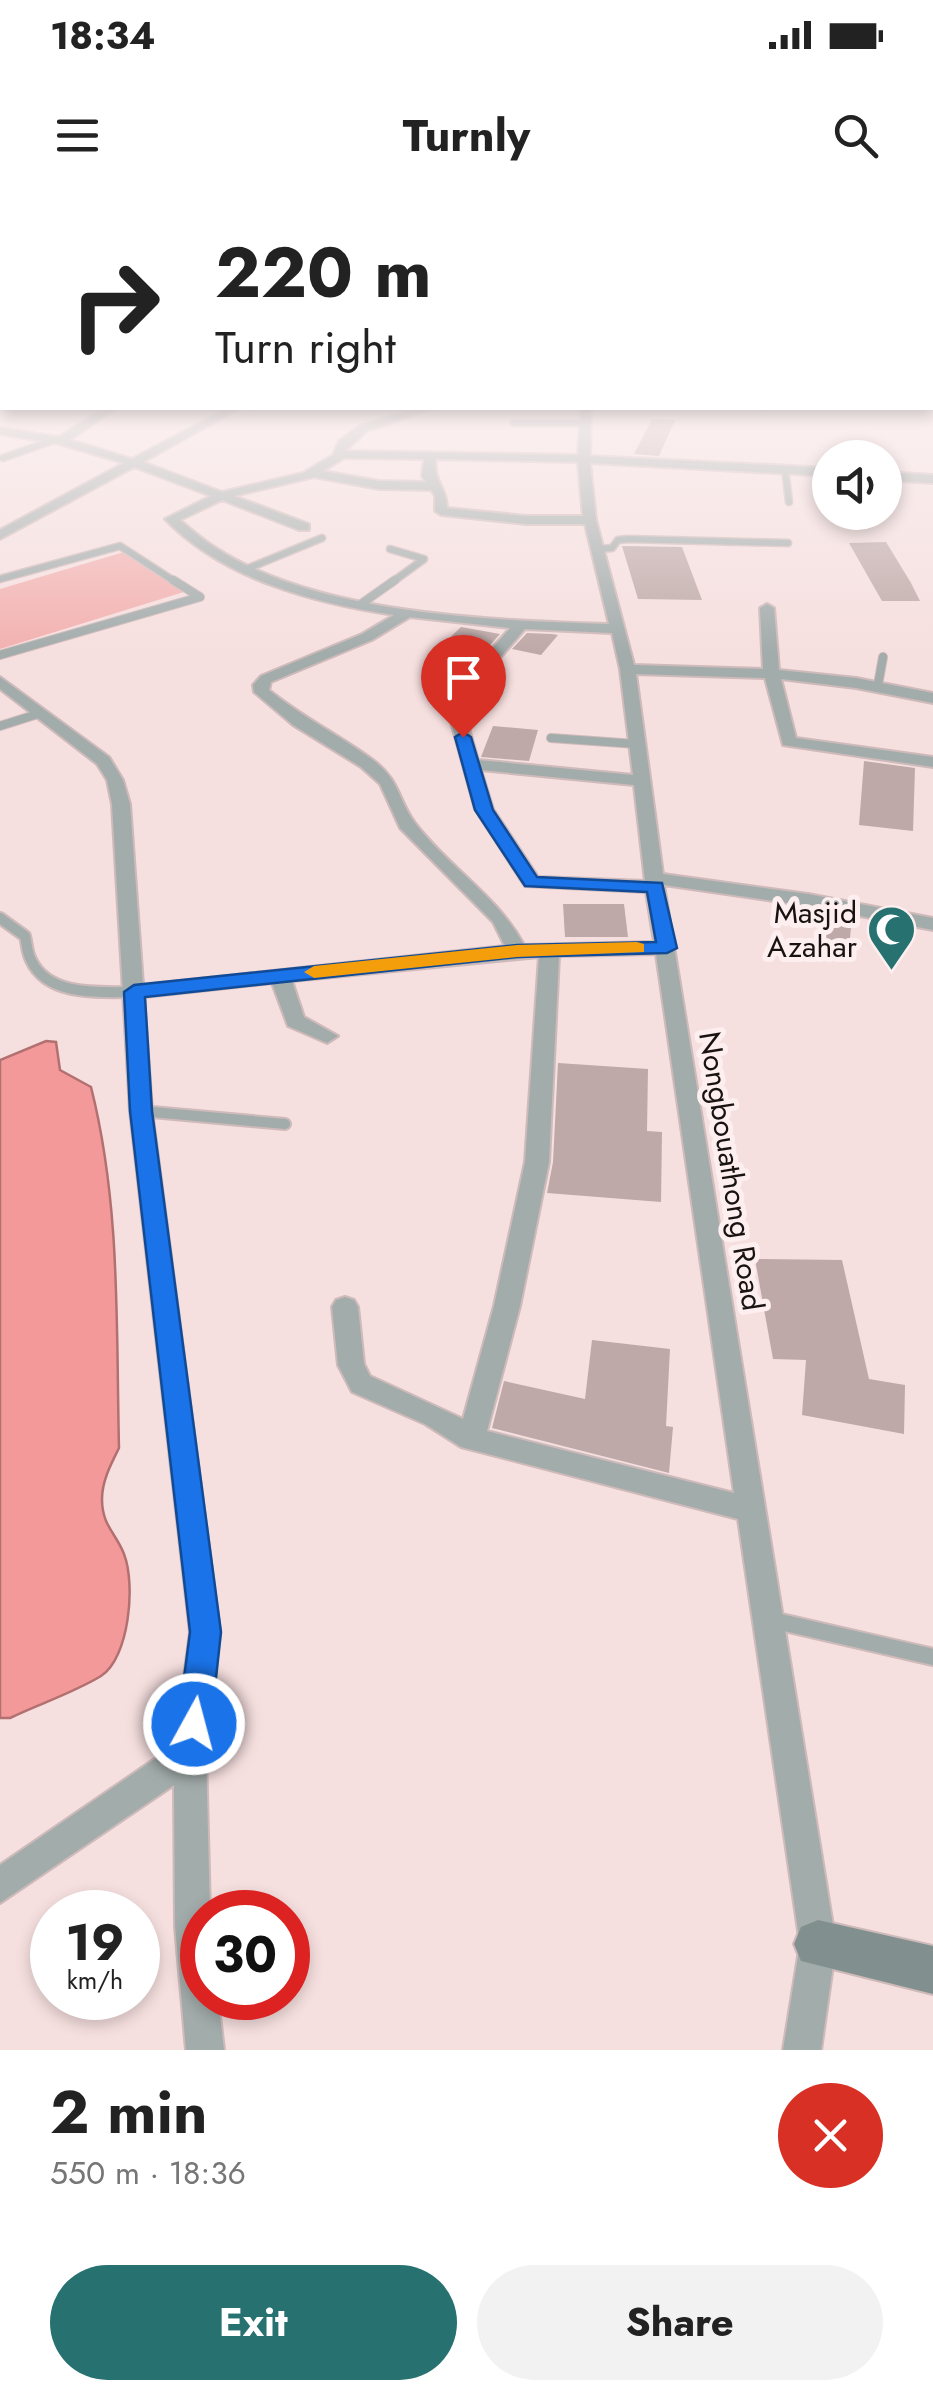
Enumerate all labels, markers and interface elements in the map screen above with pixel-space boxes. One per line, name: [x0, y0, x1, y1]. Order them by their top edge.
text: 18:34: [50, 8, 156, 63]
text: Turnly: [403, 103, 530, 168]
icon: menu: [50, 108, 105, 163]
icon: search: [828, 108, 883, 163]
text: 220 m: [215, 222, 432, 323]
icon: right: [50, 240, 180, 370]
text: Turn right: [215, 315, 396, 380]
map controls: [812, 440, 902, 530]
button: sound: [812, 440, 902, 530]
pin: [421, 635, 506, 738]
icon: arrive: [436, 650, 491, 705]
place label: Masjid Azahar: [767, 891, 858, 968]
mosque icon: Masjid Azahar: [866, 904, 918, 972]
street label: Nongbouathong Road: [688, 1028, 775, 1314]
position arrow: [142, 1672, 246, 1776]
speed limit sign: 30: [180, 1890, 310, 2020]
text: 19: [66, 1906, 124, 1979]
text: km/h: [67, 1962, 123, 1998]
text: 2 min: [50, 2069, 208, 2156]
button: close: [778, 2083, 883, 2188]
text: 550 m · 18:36: [50, 2150, 246, 2196]
button: Exit: [50, 2265, 457, 2380]
button: Share: [477, 2265, 883, 2380]

